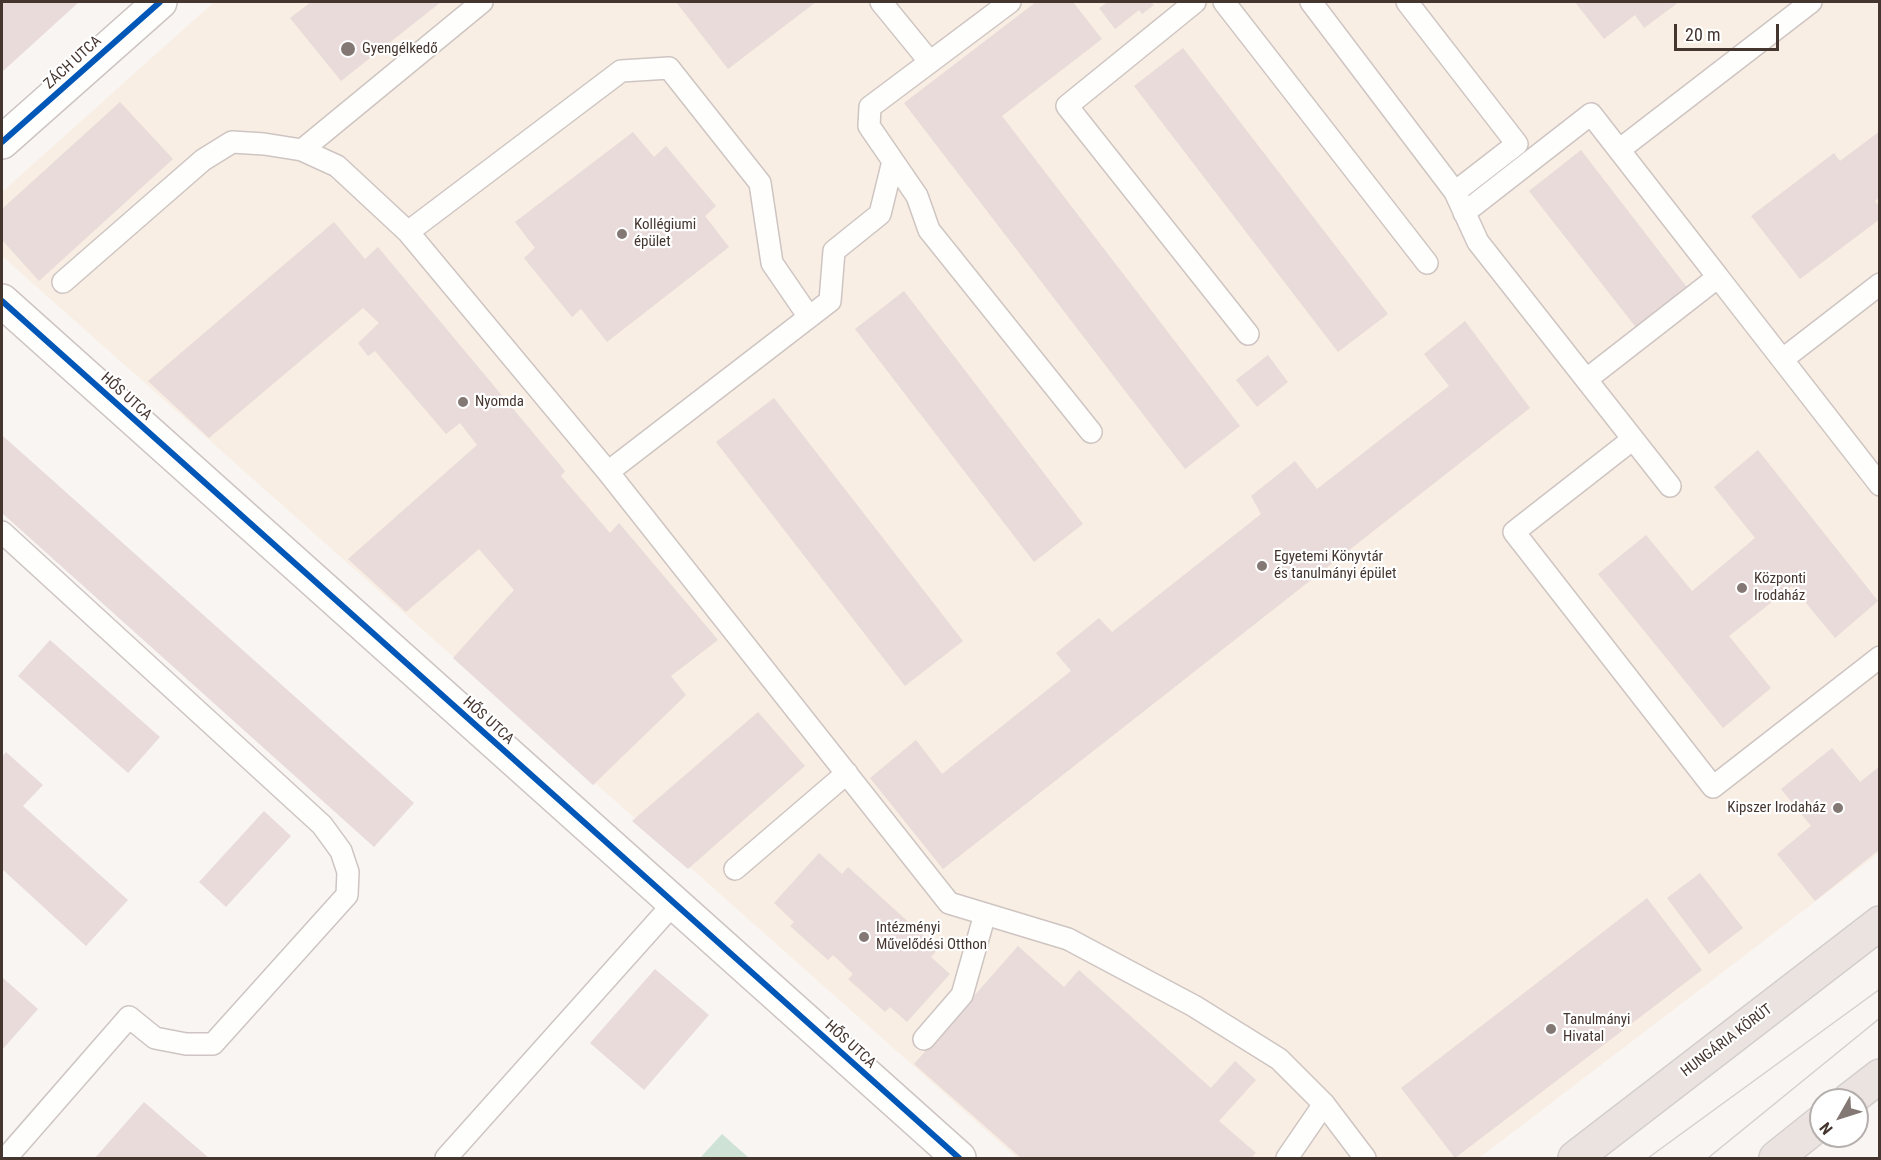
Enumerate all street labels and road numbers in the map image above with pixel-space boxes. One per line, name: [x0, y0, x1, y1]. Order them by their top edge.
street label: ZÁCH UTCA: [41, 33, 105, 93]
street label: HŐS UTCA: [97, 369, 155, 425]
street label: HŐS UTCA: [459, 693, 517, 749]
street label: HUNGÁRIA KÖRÚT: [1678, 1001, 1776, 1081]
street label: HŐS UTCA: [821, 1017, 879, 1073]

